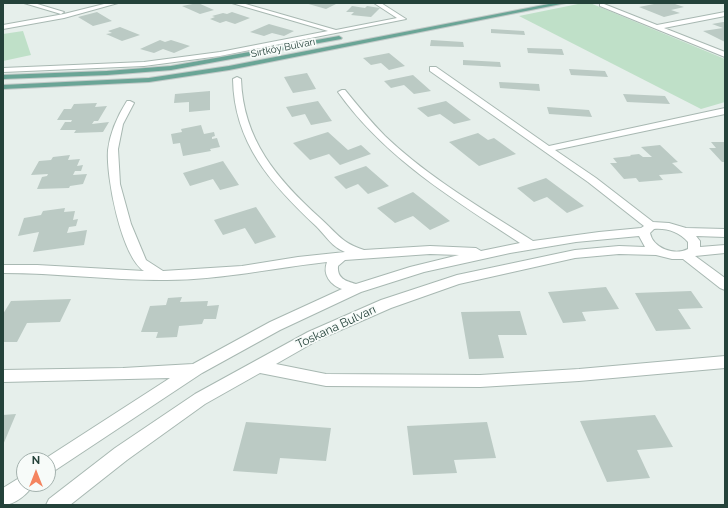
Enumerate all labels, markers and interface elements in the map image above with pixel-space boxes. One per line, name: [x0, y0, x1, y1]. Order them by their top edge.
street label: Sırtköy Bulvarı: [250, 36, 316, 60]
street label: Toskana Bulvarı: [294, 302, 378, 352]
north arrow: [16, 452, 56, 492]
text: N: [32, 454, 40, 467]

